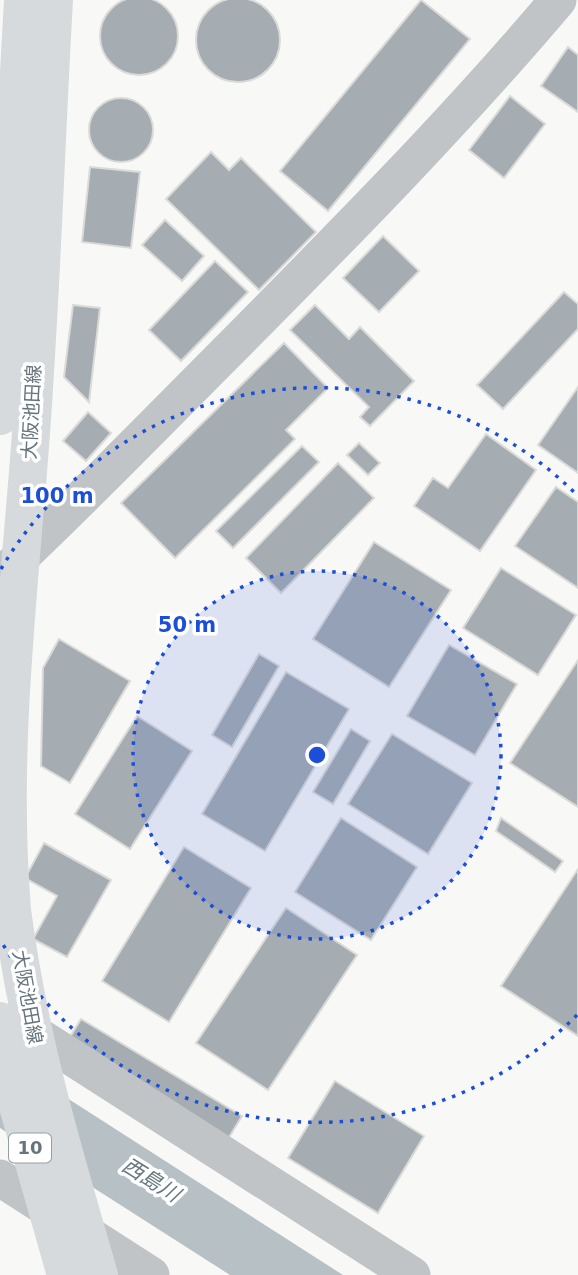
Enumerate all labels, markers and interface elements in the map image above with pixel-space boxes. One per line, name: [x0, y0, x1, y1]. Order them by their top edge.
street label: 大阪池田線: [18, 364, 44, 460]
text: 100 m: [20, 484, 94, 508]
text: 50 m: [158, 613, 216, 637]
centre of rings: [305, 743, 329, 767]
street label: 大阪池田線: [9, 948, 47, 1046]
road number: 10: [9, 1134, 51, 1162]
water label: 西島川: [118, 1153, 186, 1208]

